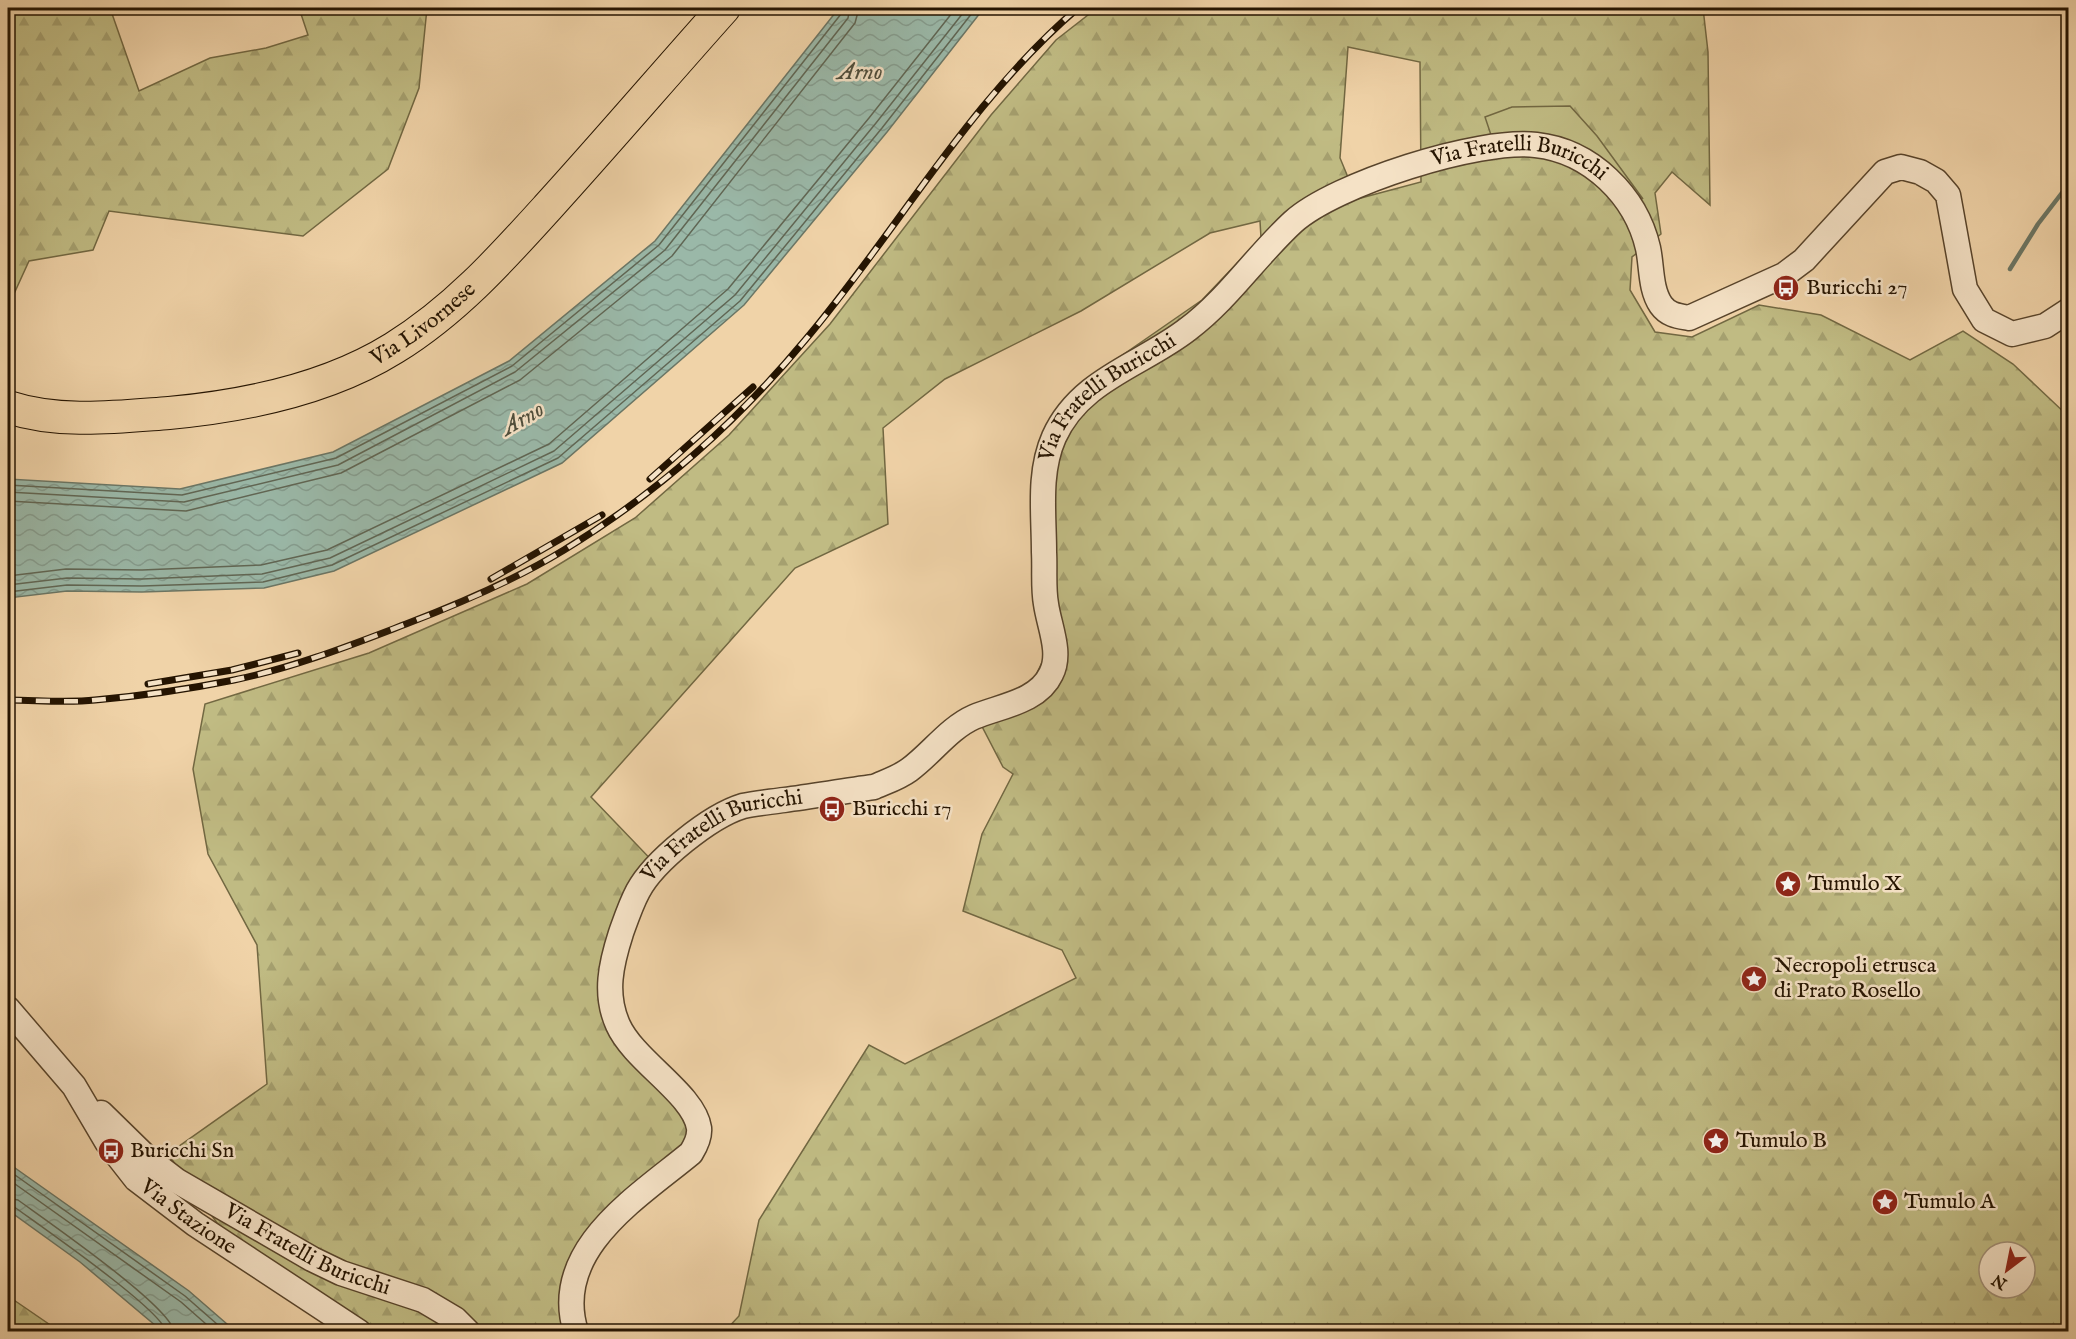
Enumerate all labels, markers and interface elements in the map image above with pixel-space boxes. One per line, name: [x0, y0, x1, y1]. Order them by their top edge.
water label: Arno: [835, 57, 882, 88]
street label: Via Fratelli Buricchi: [1427, 130, 1614, 187]
bus stop icon: Buricchi 27: [1771, 273, 1801, 303]
place label: Buricchi 27: [1806, 274, 1908, 302]
street label: Via Livornese: [365, 276, 482, 373]
street label: Via Fratelli Buricchi: [1032, 327, 1182, 465]
water label: Arno: [493, 394, 550, 445]
street label: Via Fratelli Buricchi: [634, 784, 804, 889]
bus stop icon: Buricchi 17: [817, 794, 847, 824]
place label: Buricchi 17: [852, 795, 952, 823]
place icon: Tumulo X: [1773, 869, 1803, 899]
place label: Tumulo X: [1808, 870, 1902, 898]
place label: Necropoli etrusca di Prato Rosello: [1774, 952, 1937, 1005]
place icon: Necropoli etrusca di Prato Rosello: [1739, 964, 1769, 994]
place icon: Tumulo B: [1701, 1126, 1731, 1156]
place label: Tumulo B: [1736, 1127, 1827, 1155]
bus stop icon: Buricchi Sn: [96, 1136, 126, 1166]
place label: Buricchi Sn: [130, 1137, 234, 1165]
street label: Via Stazione: [133, 1172, 242, 1261]
place icon: Tumulo A: [1870, 1187, 1900, 1217]
place label: Tumulo A: [1904, 1188, 1996, 1216]
street label: Via Fratelli Buricchi: [218, 1197, 394, 1302]
north arrow: [1977, 1240, 2037, 1300]
text: N: [1989, 1269, 2012, 1294]

